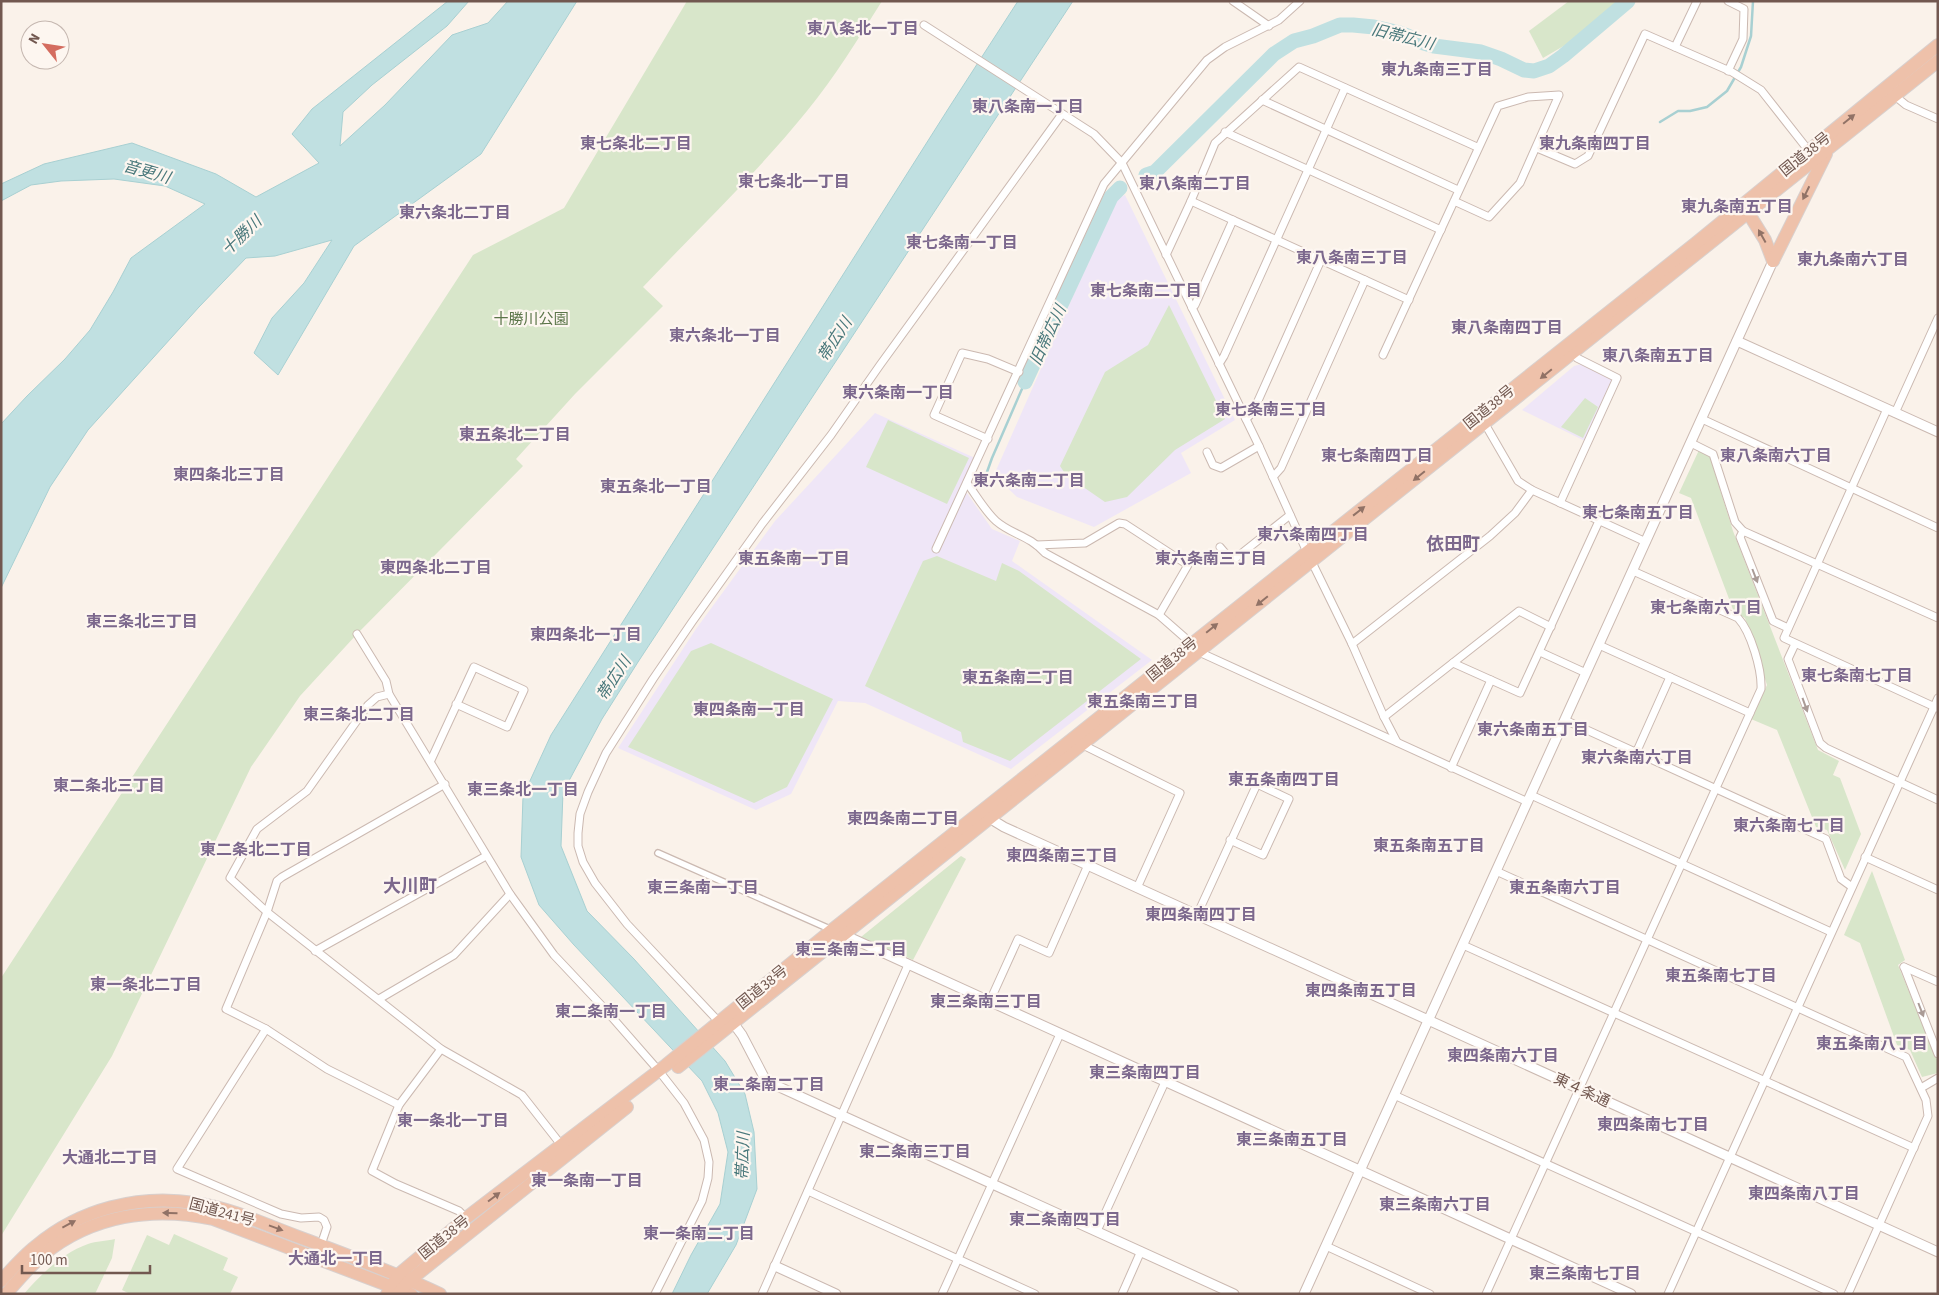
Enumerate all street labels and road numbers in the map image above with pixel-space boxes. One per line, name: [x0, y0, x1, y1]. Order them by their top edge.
street label: 国道38号: [1775, 127, 1835, 181]
street label: 国道38号: [1459, 380, 1519, 434]
street label: 国道38号: [1142, 632, 1202, 686]
street label: 国道38号: [732, 960, 792, 1014]
street label: 東４条通: [1550, 1068, 1613, 1113]
street label: 国道241号: [187, 1194, 257, 1231]
street label: 国道38号: [414, 1210, 474, 1264]

